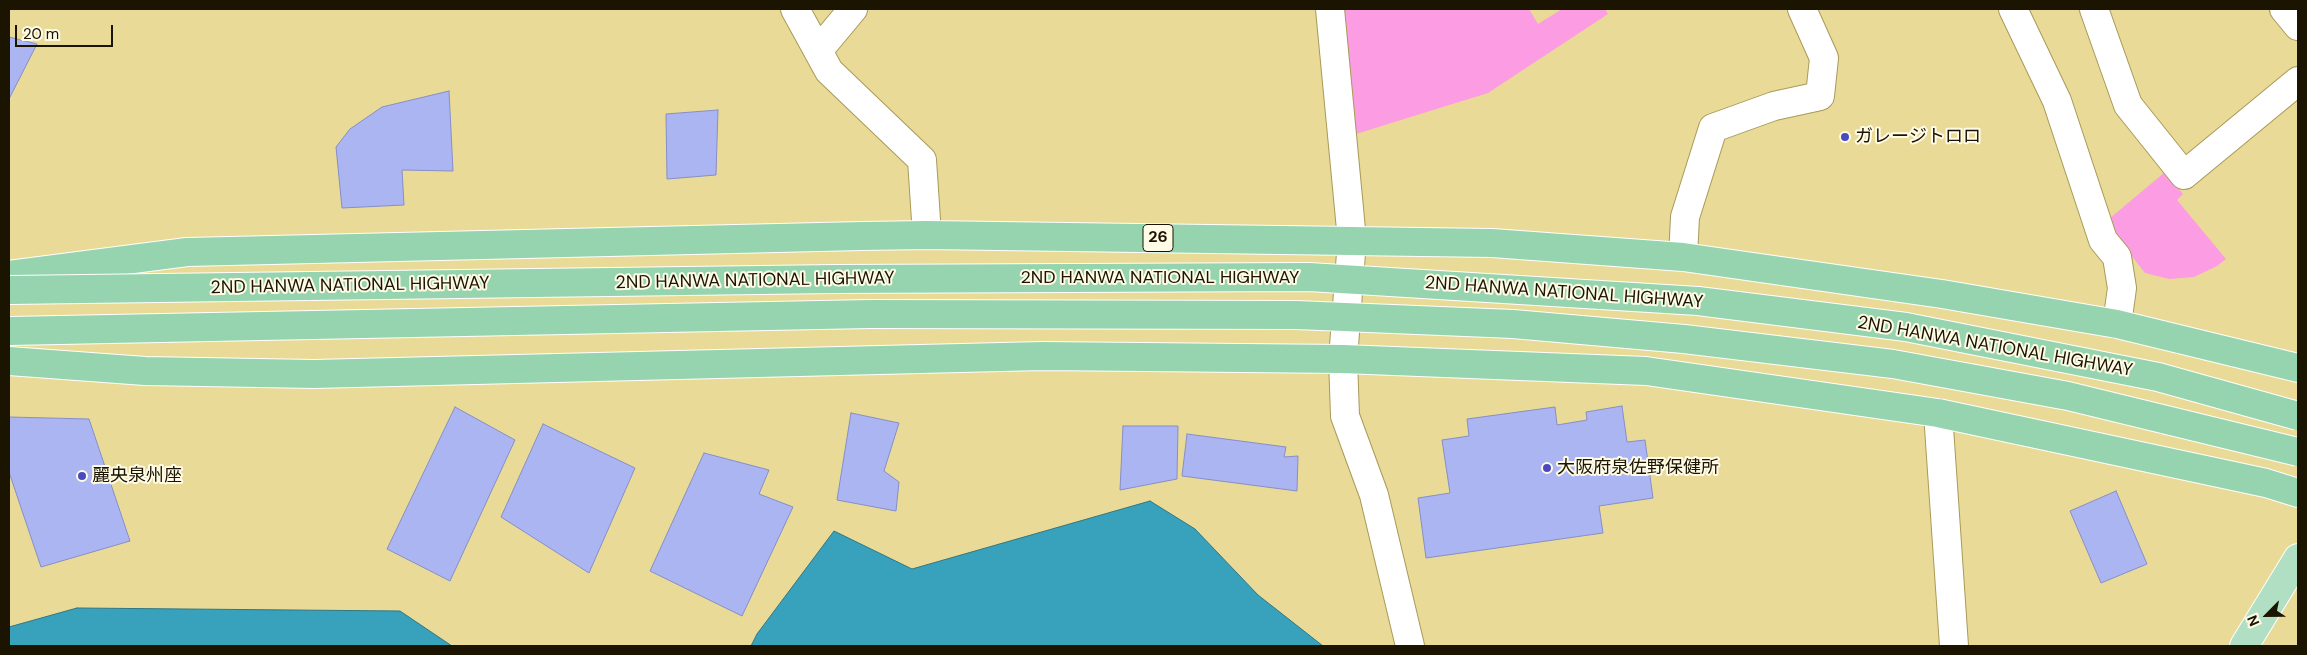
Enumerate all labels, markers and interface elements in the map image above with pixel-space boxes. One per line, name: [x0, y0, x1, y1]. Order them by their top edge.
scale bar: [18, 15, 115, 47]
text: 20 m: [23, 24, 59, 44]
place label: ガレージトロロ: [1855, 126, 1981, 148]
marker: ガレージトロロ: [1839, 131, 1851, 143]
road number: 26: [1143, 224, 1173, 252]
street label: 2ND HANWA NATIONAL HIGHWAY: [1020, 267, 1300, 289]
street label: 2ND HANWA NATIONAL HIGHWAY: [615, 268, 895, 294]
street label: 2ND HANWA NATIONAL HIGHWAY: [1424, 272, 1704, 314]
street label: 2ND HANWA NATIONAL HIGHWAY: [210, 273, 490, 299]
street label: 2ND HANWA NATIONAL HIGHWAY: [1856, 312, 2134, 382]
place label: 大阪府泉佐野保健所: [1557, 457, 1719, 479]
marker: 大阪府泉佐野保健所: [1541, 462, 1553, 474]
place label: 麗央泉州座: [92, 465, 182, 487]
marker: 麗央泉州座: [76, 470, 88, 482]
north arrow: [2242, 590, 2292, 640]
text: N: [2243, 613, 2263, 629]

